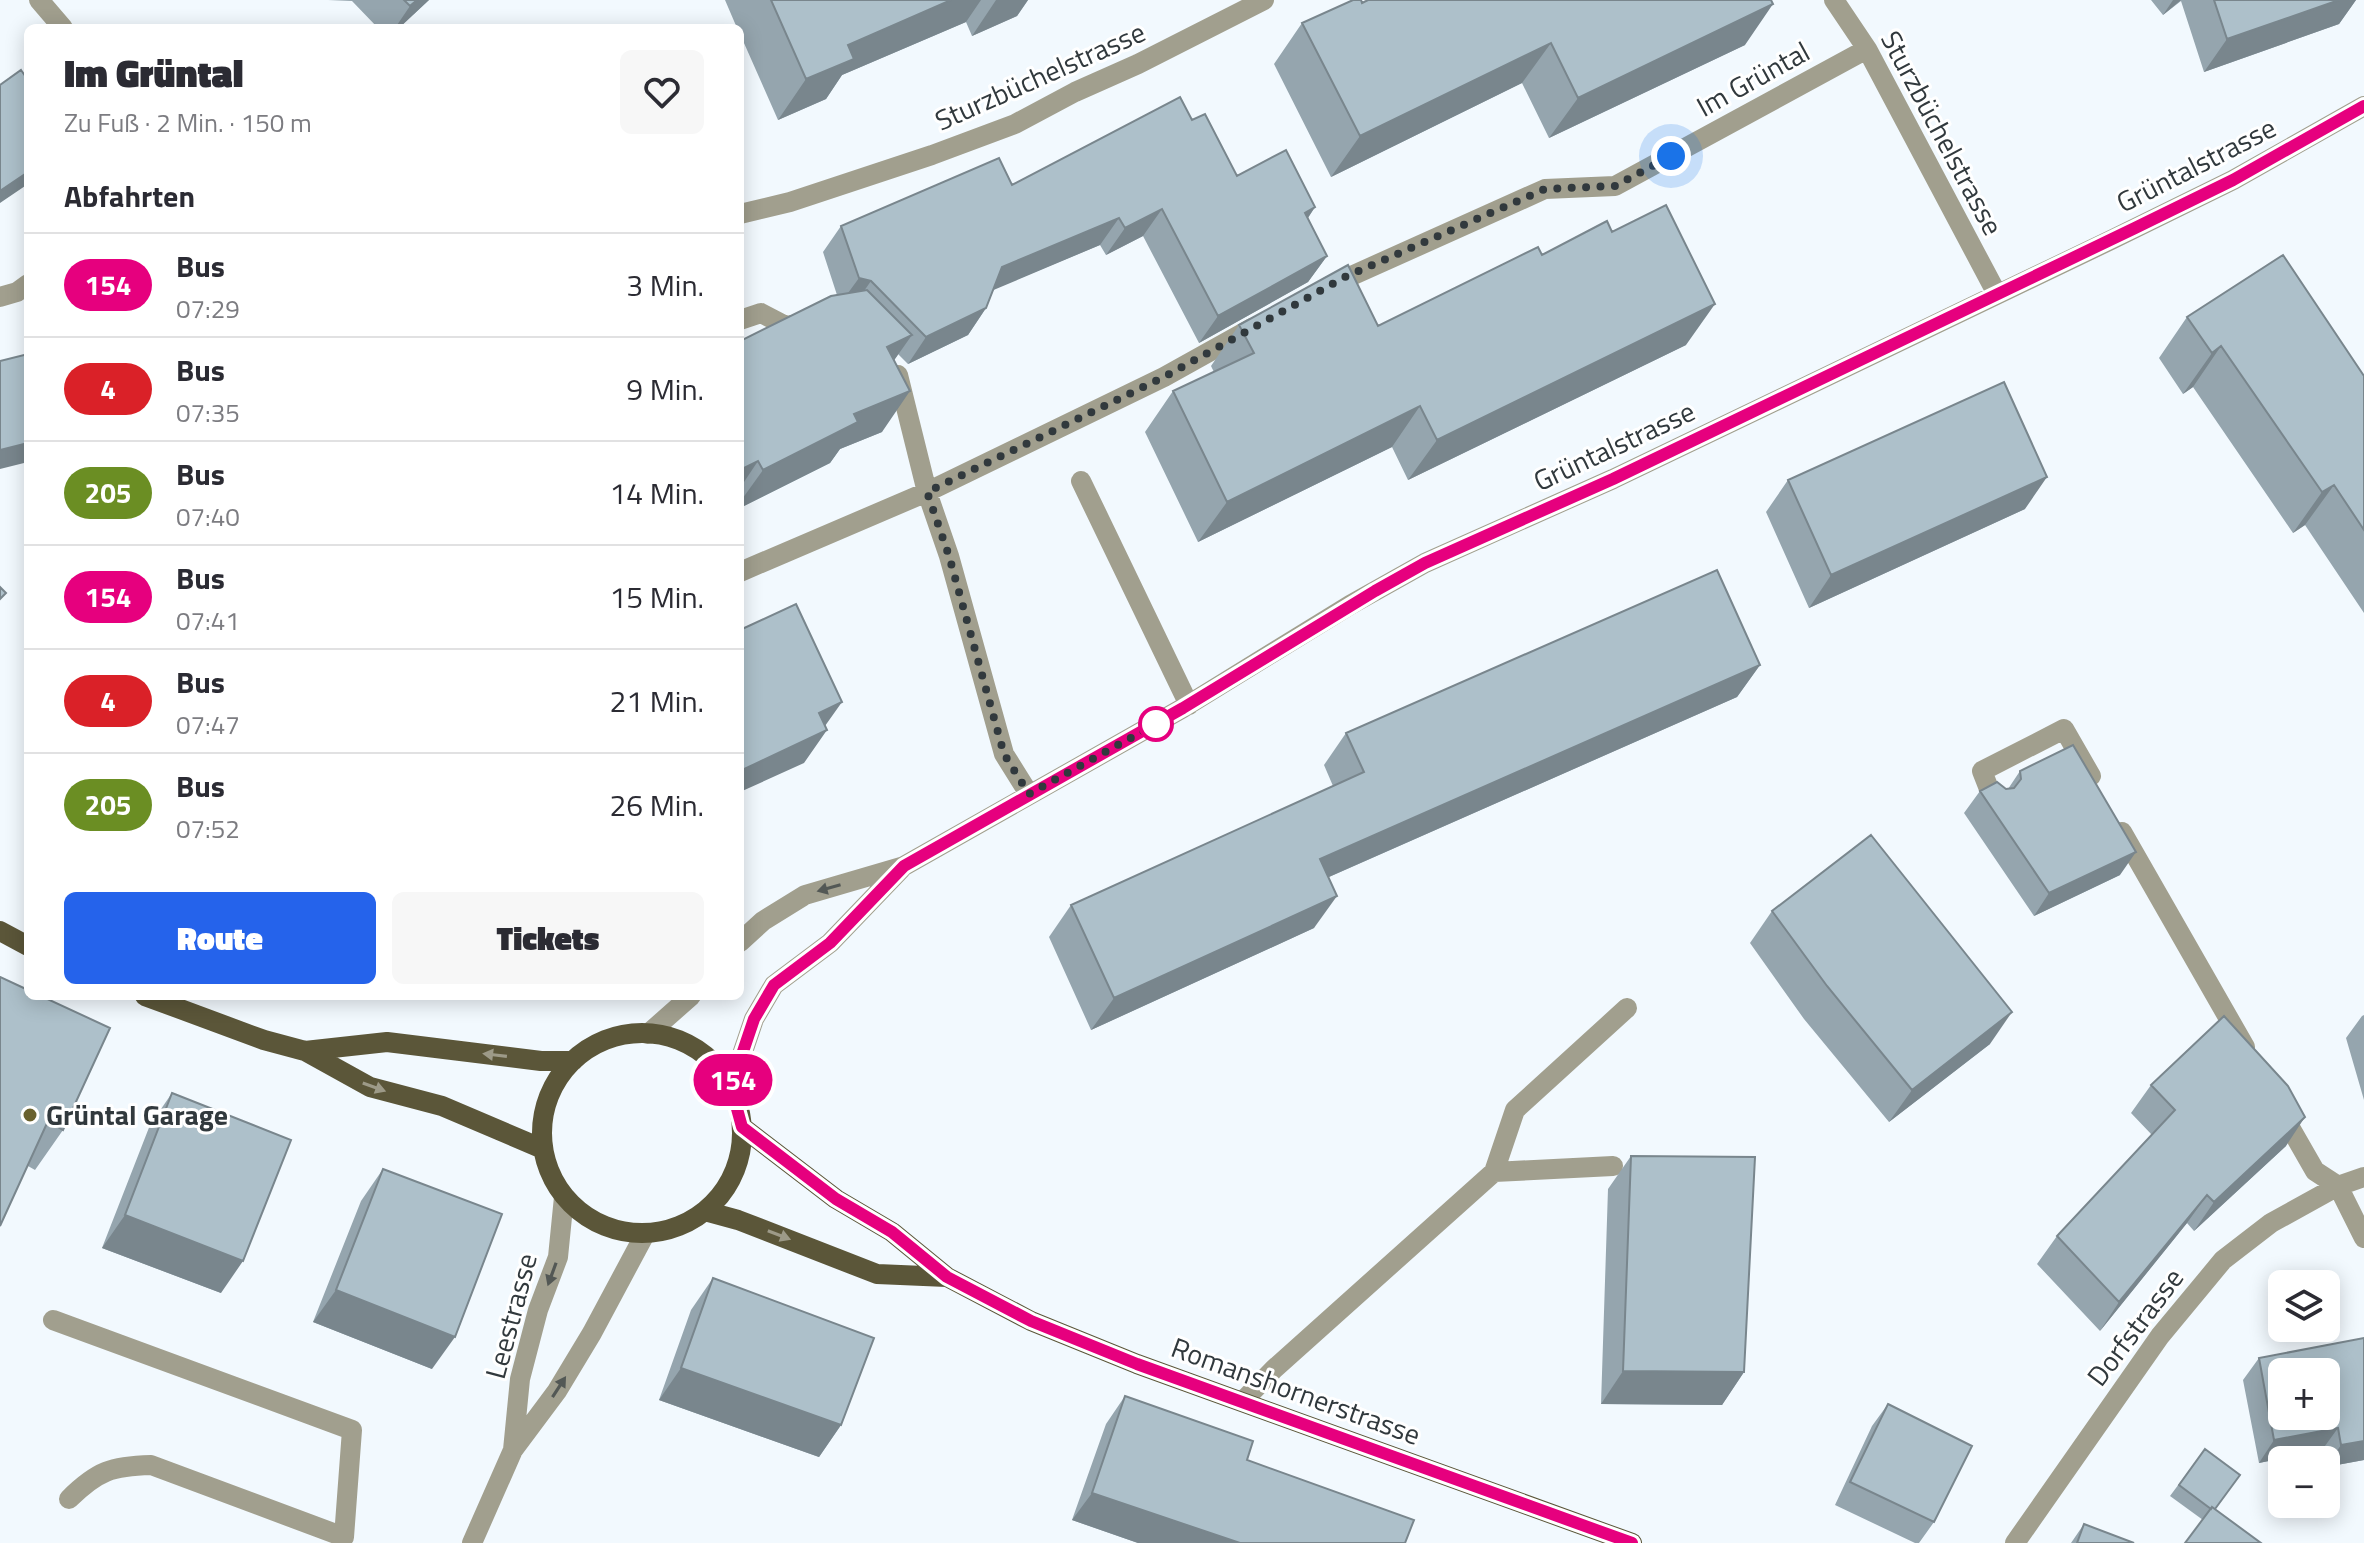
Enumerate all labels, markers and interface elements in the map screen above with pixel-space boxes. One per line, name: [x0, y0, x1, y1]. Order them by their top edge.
street label: Sturzbüchelstrasse: [928, 10, 1152, 141]
street label: Sturzbüchelstrasse: [1870, 23, 2015, 243]
street label: Im Grüntal: [1688, 30, 1817, 127]
text: Im Grüntal: [64, 44, 243, 102]
button: heart: [620, 50, 704, 134]
text: Zu Fuß · 2 Min. · 150 m: [64, 103, 312, 142]
street label: Grüntalstrasse: [2109, 106, 2283, 223]
your location: [1651, 136, 1691, 176]
text: Abfahrten: [64, 173, 195, 219]
text: Bus: [176, 243, 225, 289]
text: 3 Min.: [626, 262, 704, 308]
text: 154: [84, 263, 132, 306]
text: 07:29: [176, 289, 240, 328]
text: Bus: [176, 347, 225, 393]
text: 9 Min.: [626, 366, 704, 412]
text: 4: [100, 367, 116, 410]
street label: Grüntalstrasse: [1526, 389, 1702, 502]
text: 07:35: [176, 393, 240, 432]
text: Bus: [176, 451, 225, 497]
text: 14 Min.: [609, 470, 704, 516]
text: 205: [84, 471, 132, 514]
text: 07:40: [176, 497, 240, 536]
text: Bus: [176, 555, 225, 601]
text: 15 Min.: [609, 574, 704, 620]
text: 154: [84, 575, 132, 618]
text: 07:41: [176, 601, 240, 640]
text: Bus: [176, 659, 225, 705]
text: 21 Min.: [609, 678, 704, 724]
text: 4: [100, 679, 116, 722]
text: 07:47: [176, 705, 240, 744]
unlabelled marker: [1139, 707, 1173, 741]
text: Bus: [176, 763, 225, 809]
text: 26 Min.: [609, 782, 704, 828]
text: 205: [84, 783, 132, 826]
text: 07:52: [176, 809, 240, 848]
one-way arrow: [816, 882, 840, 895]
button: Route: [64, 892, 376, 984]
button: Tickets: [392, 892, 704, 984]
one-way arrow: [482, 1049, 507, 1062]
line badge: 154: [687, 1054, 779, 1106]
text: 154: [709, 1058, 757, 1101]
one-way arrow: [362, 1081, 386, 1094]
place label: Grüntal Garage: [46, 1093, 228, 1136]
marker: Grüntal Garage: [21, 1106, 39, 1124]
one-way arrow: [768, 1229, 792, 1242]
street label: Leestrasse: [473, 1248, 548, 1383]
street label: Dorfstrasse: [2076, 1258, 2193, 1395]
one-way arrow: [545, 1262, 557, 1286]
map controls: [2268, 1270, 2340, 1518]
button: layers: [2268, 1270, 2340, 1342]
street label: Romanshornerstrasse: [1166, 1325, 1427, 1456]
button: +: [2268, 1358, 2340, 1430]
one-way arrow: [551, 1376, 565, 1398]
button: −: [2268, 1446, 2340, 1518]

